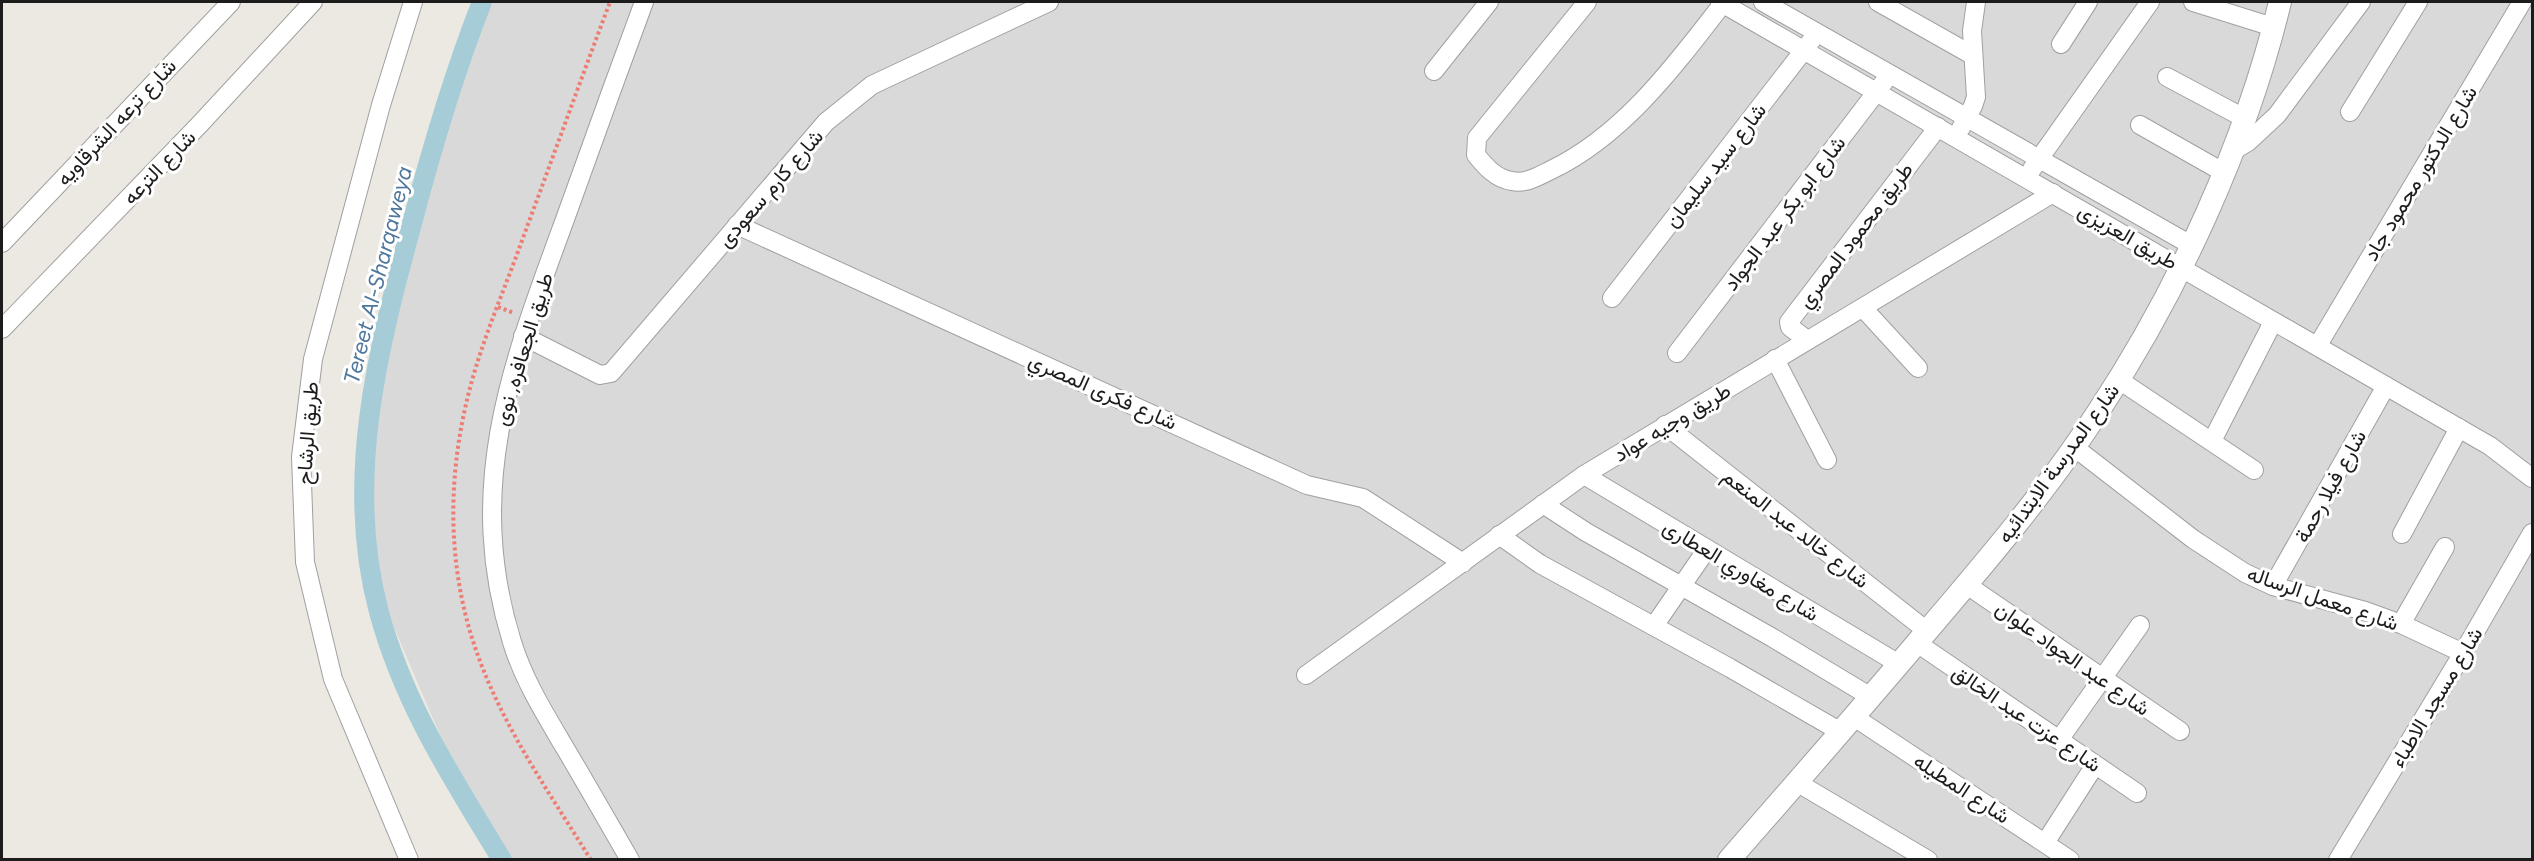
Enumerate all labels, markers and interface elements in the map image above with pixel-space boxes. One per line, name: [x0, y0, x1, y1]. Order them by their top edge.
street label: شارع ترعه الشرقاويه: [51, 53, 183, 192]
street label: شارع الدكتور محمود جاد: [2358, 81, 2484, 266]
street label: شارع سيد سليمان: [1659, 98, 1773, 233]
street label: شارع الترعه: [117, 124, 202, 211]
street label: شارع كارم سعودى: [712, 124, 830, 253]
street label: شارع ابو بكر عبد الجواد: [1718, 131, 1852, 297]
street label: طريق محمود المصري: [1792, 157, 1922, 316]
water label: Tereet Al-Sharqaweya: [338, 164, 418, 386]
street label: طريق العزيزى: [2073, 197, 2182, 275]
street label: طريق الجعافره, نوى: [488, 270, 559, 429]
street label: شارع فكرى المصري: [1023, 347, 1181, 439]
street label: طريق وجيه عواد: [1609, 377, 1736, 468]
street label: شارع المدرسة الابتدائيه: [1992, 378, 2126, 549]
street label: طريق الرشاح: [291, 381, 325, 485]
street label: شارع فيلا رحمة: [2289, 425, 2373, 548]
street label: شارع خالد عبد المنعم: [1716, 463, 1874, 595]
street label: شارع مغاوري العطارى: [1656, 514, 1823, 631]
street label: شارع معمل الرساله: [2243, 560, 2402, 637]
street label: شارع عبد الجواد علوان: [1990, 595, 2155, 722]
street label: شارع مسجد الاطباء: [2384, 623, 2489, 773]
street label: شارع عزت عبد الخالق: [1947, 659, 2106, 779]
street label: شارع المطيله: [1908, 748, 2015, 830]

